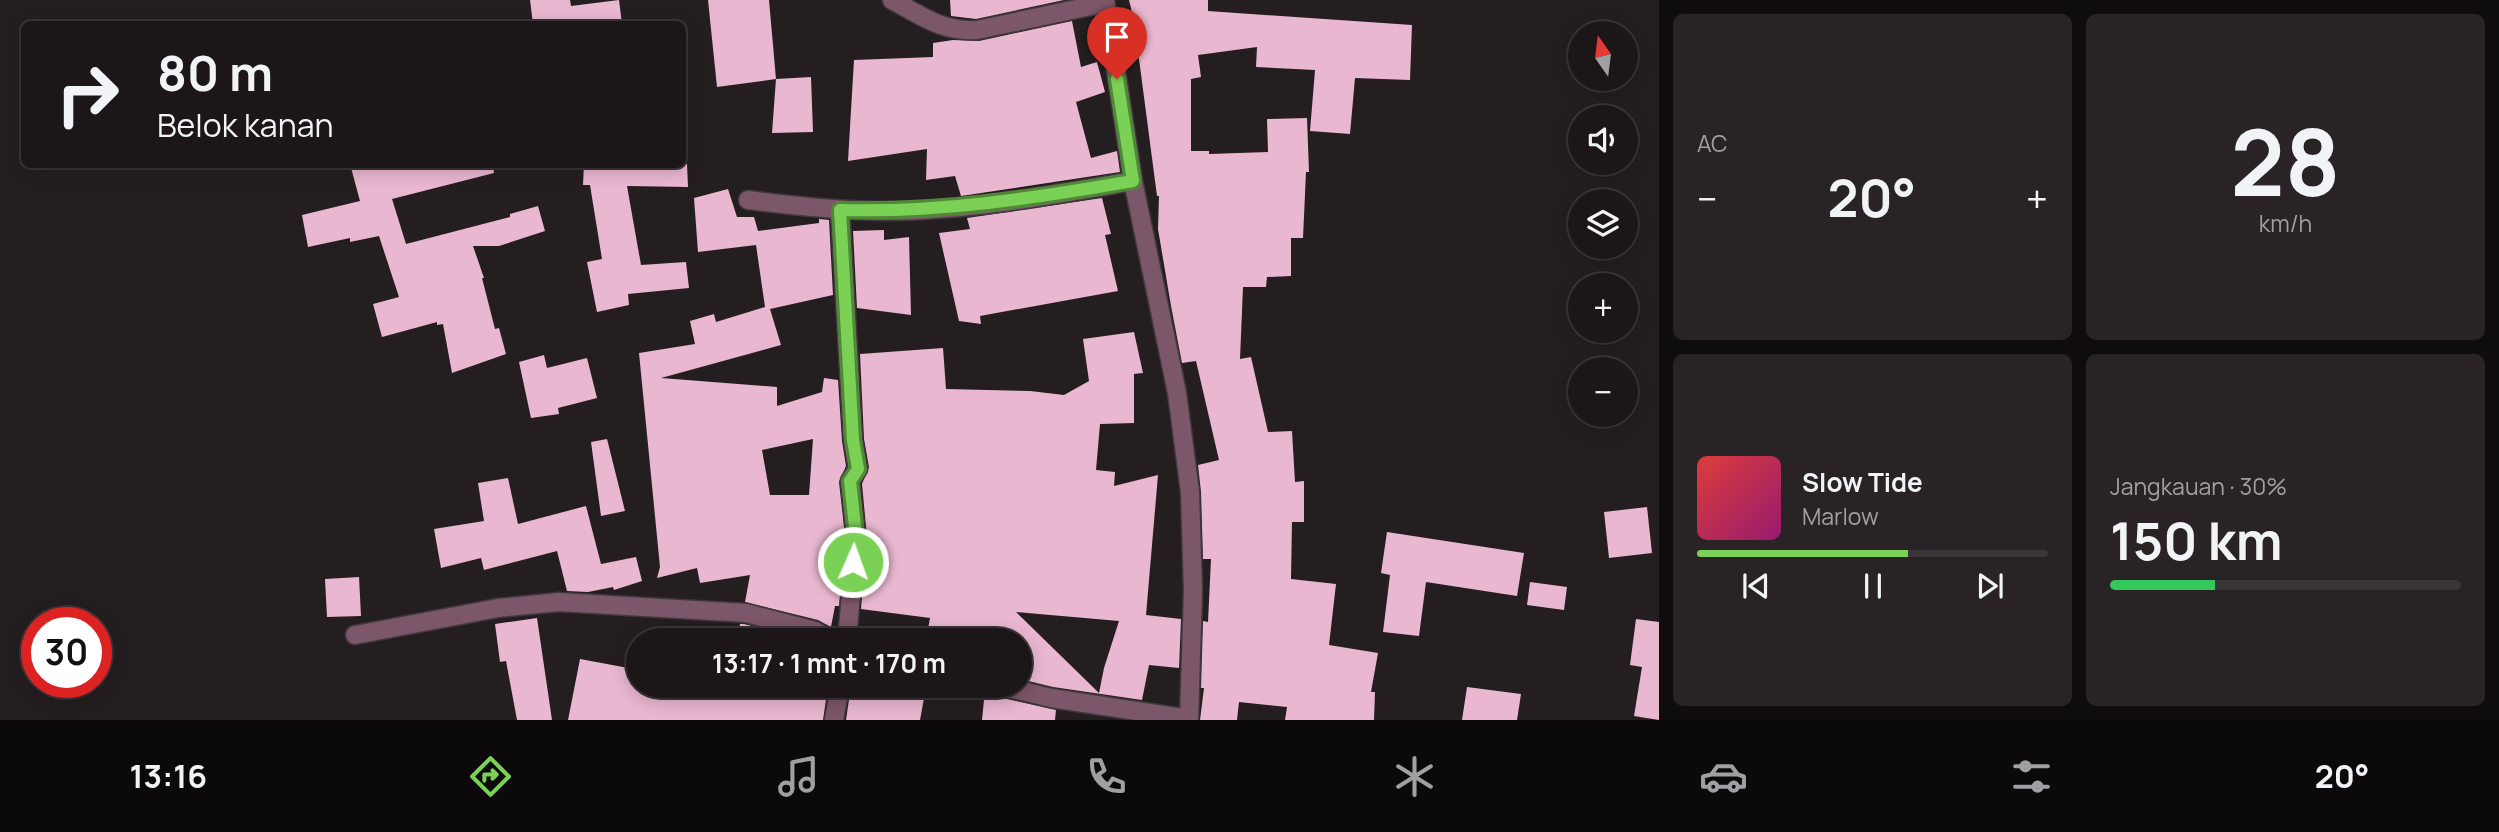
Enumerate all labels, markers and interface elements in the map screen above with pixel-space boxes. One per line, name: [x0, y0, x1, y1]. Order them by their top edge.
pin: [1087, 7, 1147, 79]
icon: arrive: [1098, 18, 1136, 56]
north arrow: [1568, 21, 1638, 91]
map controls: [1568, 21, 1638, 427]
text: 80 m: [157, 39, 273, 106]
icon: right: [42, 49, 133, 140]
text: 28: [2231, 99, 2340, 223]
text: Belok kanan: [157, 103, 333, 147]
button: sound: [1568, 105, 1638, 175]
text: AC: [1697, 127, 1728, 159]
text: 20°: [1828, 162, 1916, 233]
text: −: [1697, 172, 1718, 224]
text: +: [2026, 172, 2048, 224]
button: layers: [1568, 189, 1638, 259]
text: km/h: [2259, 207, 2312, 239]
button: +: [1568, 273, 1638, 343]
button: −: [1568, 357, 1638, 427]
text: Slow Tide: [1802, 464, 1923, 500]
text: Jangkauan · 30%: [2110, 470, 2287, 502]
text: Marlow: [1802, 500, 1879, 532]
text: 150 km: [2110, 505, 2283, 576]
position arrow: [816, 525, 890, 599]
icon: previous: [1737, 567, 1775, 605]
icon: pause: [1854, 567, 1892, 605]
icon: next: [1971, 567, 2009, 605]
speed limit sign: 30: [21, 607, 112, 698]
text: 13:17 · 1 mnt · 170 m: [712, 645, 946, 681]
icon: directions: [466, 752, 515, 801]
icon: music: [774, 752, 823, 801]
icon: phone: [1082, 752, 1131, 801]
icon: climate: [1390, 752, 1439, 801]
icon: car: [1699, 752, 1748, 801]
icon: filters: [2007, 752, 2056, 801]
text: 13:16: [130, 754, 207, 798]
text: 20°: [2315, 754, 2369, 798]

